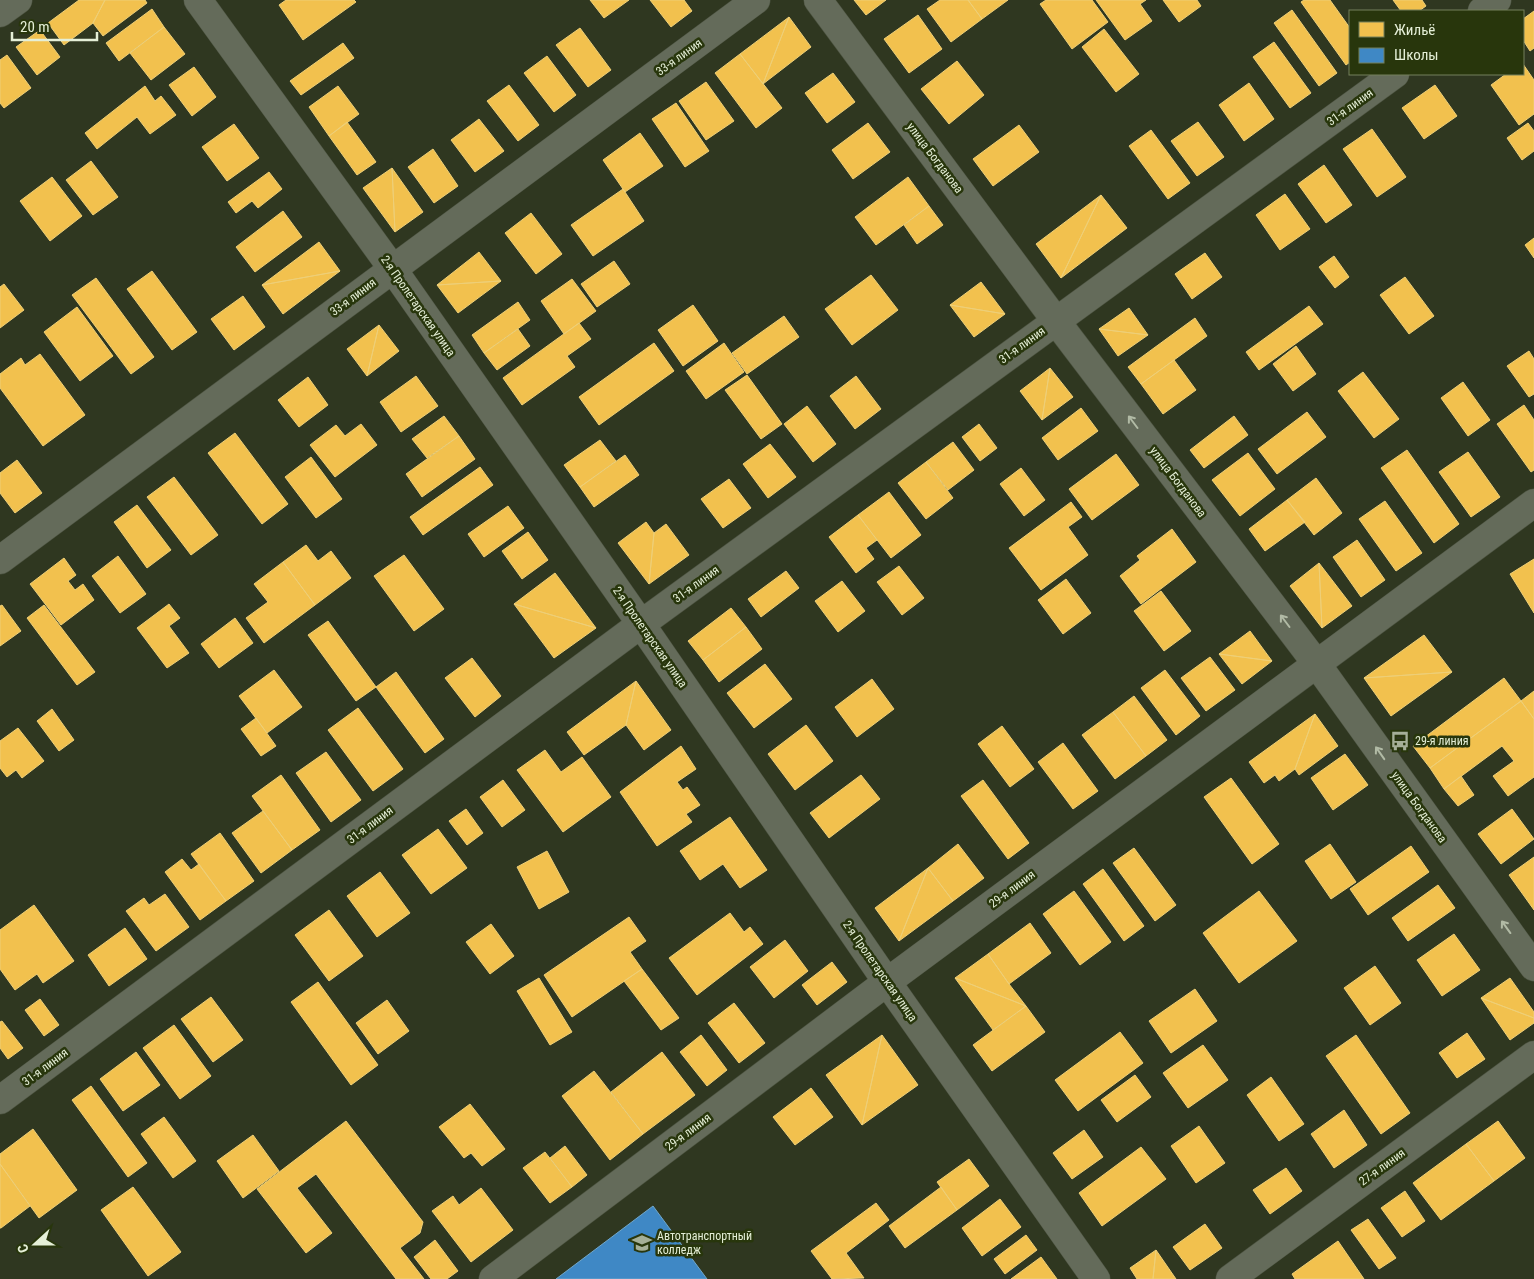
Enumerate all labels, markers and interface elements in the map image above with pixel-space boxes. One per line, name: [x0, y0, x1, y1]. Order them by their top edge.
scale bar: [12, 10, 98, 42]
legend: [1349, 10, 1524, 75]
text: 20 m: [20, 18, 50, 36]
text: Жильё: [1394, 21, 1435, 39]
street label: 33-я линия: [653, 36, 705, 78]
text: Школы: [1394, 46, 1439, 64]
street label: 31-я линия: [1324, 86, 1376, 128]
street label: улица Богданова: [904, 120, 966, 196]
street label: 2-я Пролетарская улица: [378, 253, 458, 359]
street label: 33-я линия: [327, 275, 379, 319]
street label: 31-я линия: [996, 324, 1048, 366]
one-way arrow: [1128, 415, 1138, 429]
street label: улица Богданова: [1147, 444, 1209, 520]
street label: 31-я линия: [670, 563, 722, 605]
street label: 2-я Пролетарская улица: [610, 584, 690, 690]
one-way arrow: [1279, 615, 1290, 628]
bus stop icon: 29-я линия: [1389, 730, 1411, 752]
place label: 29-я линия: [1415, 734, 1469, 748]
one-way arrow: [1375, 746, 1385, 760]
street label: улица Богданова: [1388, 769, 1450, 846]
street label: 31-я линия: [344, 803, 396, 847]
street label: 29-я линия: [986, 867, 1038, 911]
street label: 2-я Пролетарская улица: [840, 918, 920, 1024]
one-way arrow: [1500, 921, 1511, 935]
street label: 31-я линия: [19, 1045, 71, 1089]
street label: 29-я линия: [662, 1110, 714, 1154]
street label: 27-я линия: [1356, 1146, 1408, 1188]
north arrow: [10, 1219, 60, 1269]
place label: Автотранспортный колледж: [657, 1229, 752, 1257]
school or university icon: Автотранспортный колледж: [631, 1232, 653, 1254]
text: С: [14, 1242, 32, 1255]

